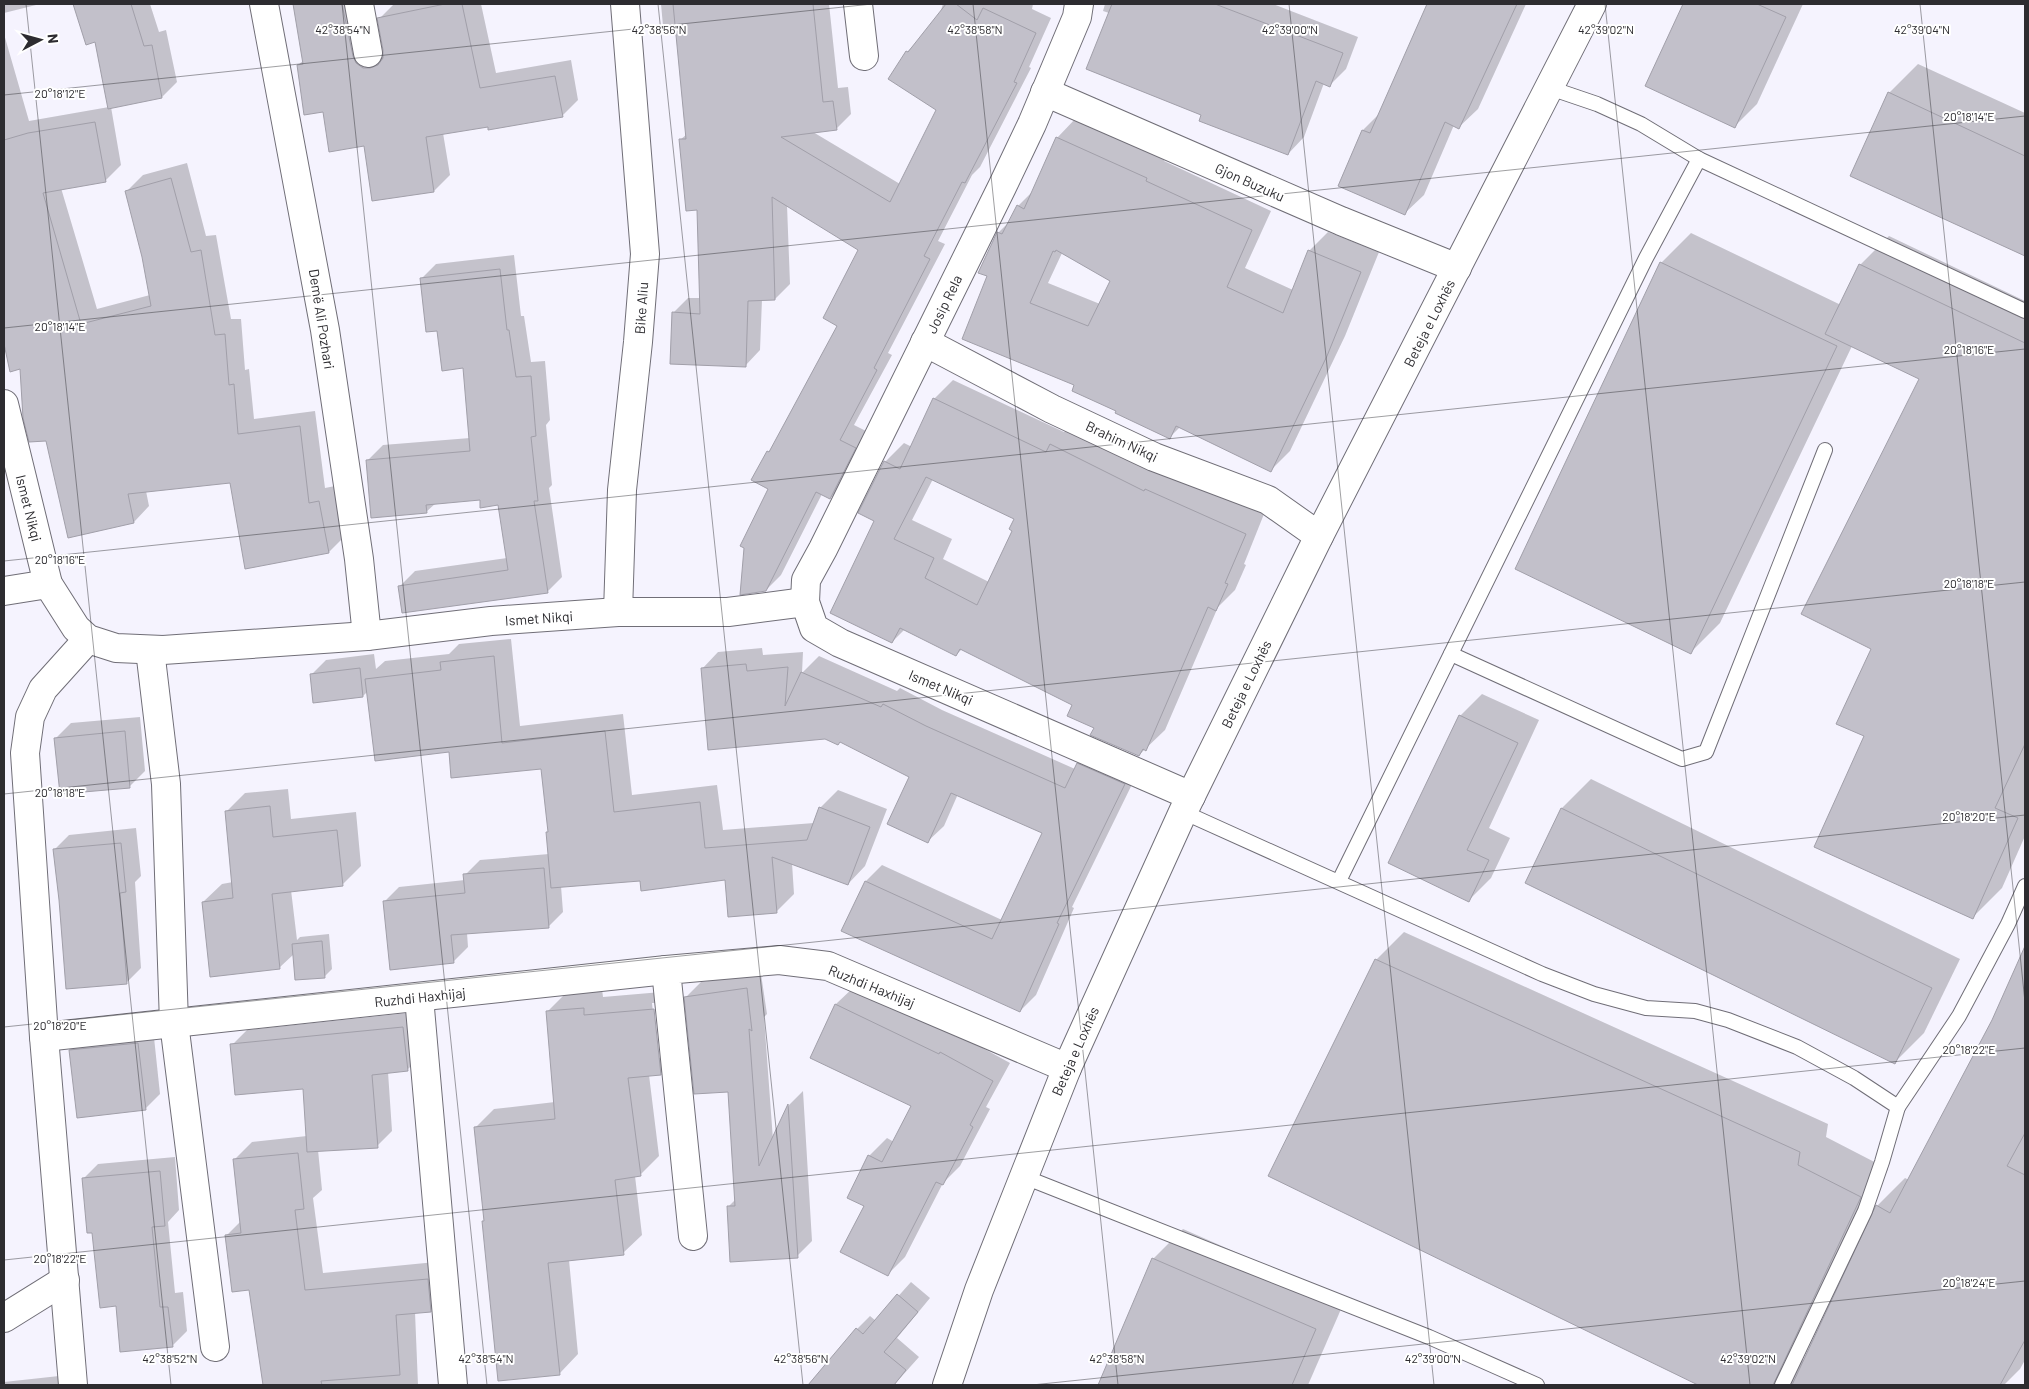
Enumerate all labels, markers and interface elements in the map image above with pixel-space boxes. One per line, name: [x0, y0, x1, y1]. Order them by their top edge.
north arrow: [15, 15, 65, 65]
text: 42°38'54"N: [315, 22, 371, 36]
text: 42°38'56"N: [631, 22, 687, 36]
text: 42°38'58"N: [947, 22, 1003, 36]
text: 42°39'00"N: [1262, 22, 1318, 36]
text: 42°39'02"N: [1578, 22, 1634, 36]
text: 42°39'04"N: [1894, 22, 1950, 36]
text: N: [44, 33, 62, 44]
text: 20°18'12"E: [35, 86, 85, 100]
text: 20°18'14"E: [1944, 109, 1994, 123]
street label: Gjon Buzuku: [1213, 159, 1287, 205]
street label: Demë Ali Pozhari: [306, 268, 338, 370]
street label: Josip Rela: [923, 272, 965, 336]
street label: Beteja e Loxhës: [1400, 276, 1458, 370]
street label: Bike Aliu: [631, 281, 651, 335]
text: 20°18'14"E: [35, 319, 85, 333]
text: 20°18'16"E: [1944, 342, 1994, 356]
street label: Brahim Nikqi: [1083, 417, 1161, 465]
street label: Ismet Nikqi: [12, 473, 46, 543]
text: 20°18'16"E: [35, 552, 85, 566]
text: 20°18'18"E: [1944, 576, 1994, 590]
street label: Ismet Nikqi: [504, 607, 574, 629]
street label: Beteja e Loxhës: [1217, 637, 1275, 731]
street label: Ismet Nikqi: [906, 666, 976, 708]
text: 20°18'18"E: [35, 785, 85, 799]
text: 20°18'20"E: [1942, 809, 1996, 823]
street label: Ruzhdi Haxhijaj: [826, 961, 918, 1011]
street label: Ruzhdi Haxhijaj: [373, 984, 467, 1010]
street label: Beteja e Loxhës: [1048, 1004, 1102, 1098]
text: 20°18'20"E: [33, 1018, 87, 1032]
text: 20°18'22"E: [1942, 1042, 1996, 1056]
text: 20°18'22"E: [33, 1251, 87, 1265]
text: 20°18'24"E: [1942, 1275, 1996, 1289]
text: 42°38'52"N: [142, 1351, 198, 1365]
text: 42°38'54"N: [458, 1351, 514, 1365]
text: 42°38'56"N: [773, 1351, 829, 1365]
text: 42°38'58"N: [1089, 1351, 1145, 1365]
text: 42°39'00"N: [1405, 1351, 1461, 1365]
text: 42°39'02"N: [1720, 1351, 1776, 1365]

